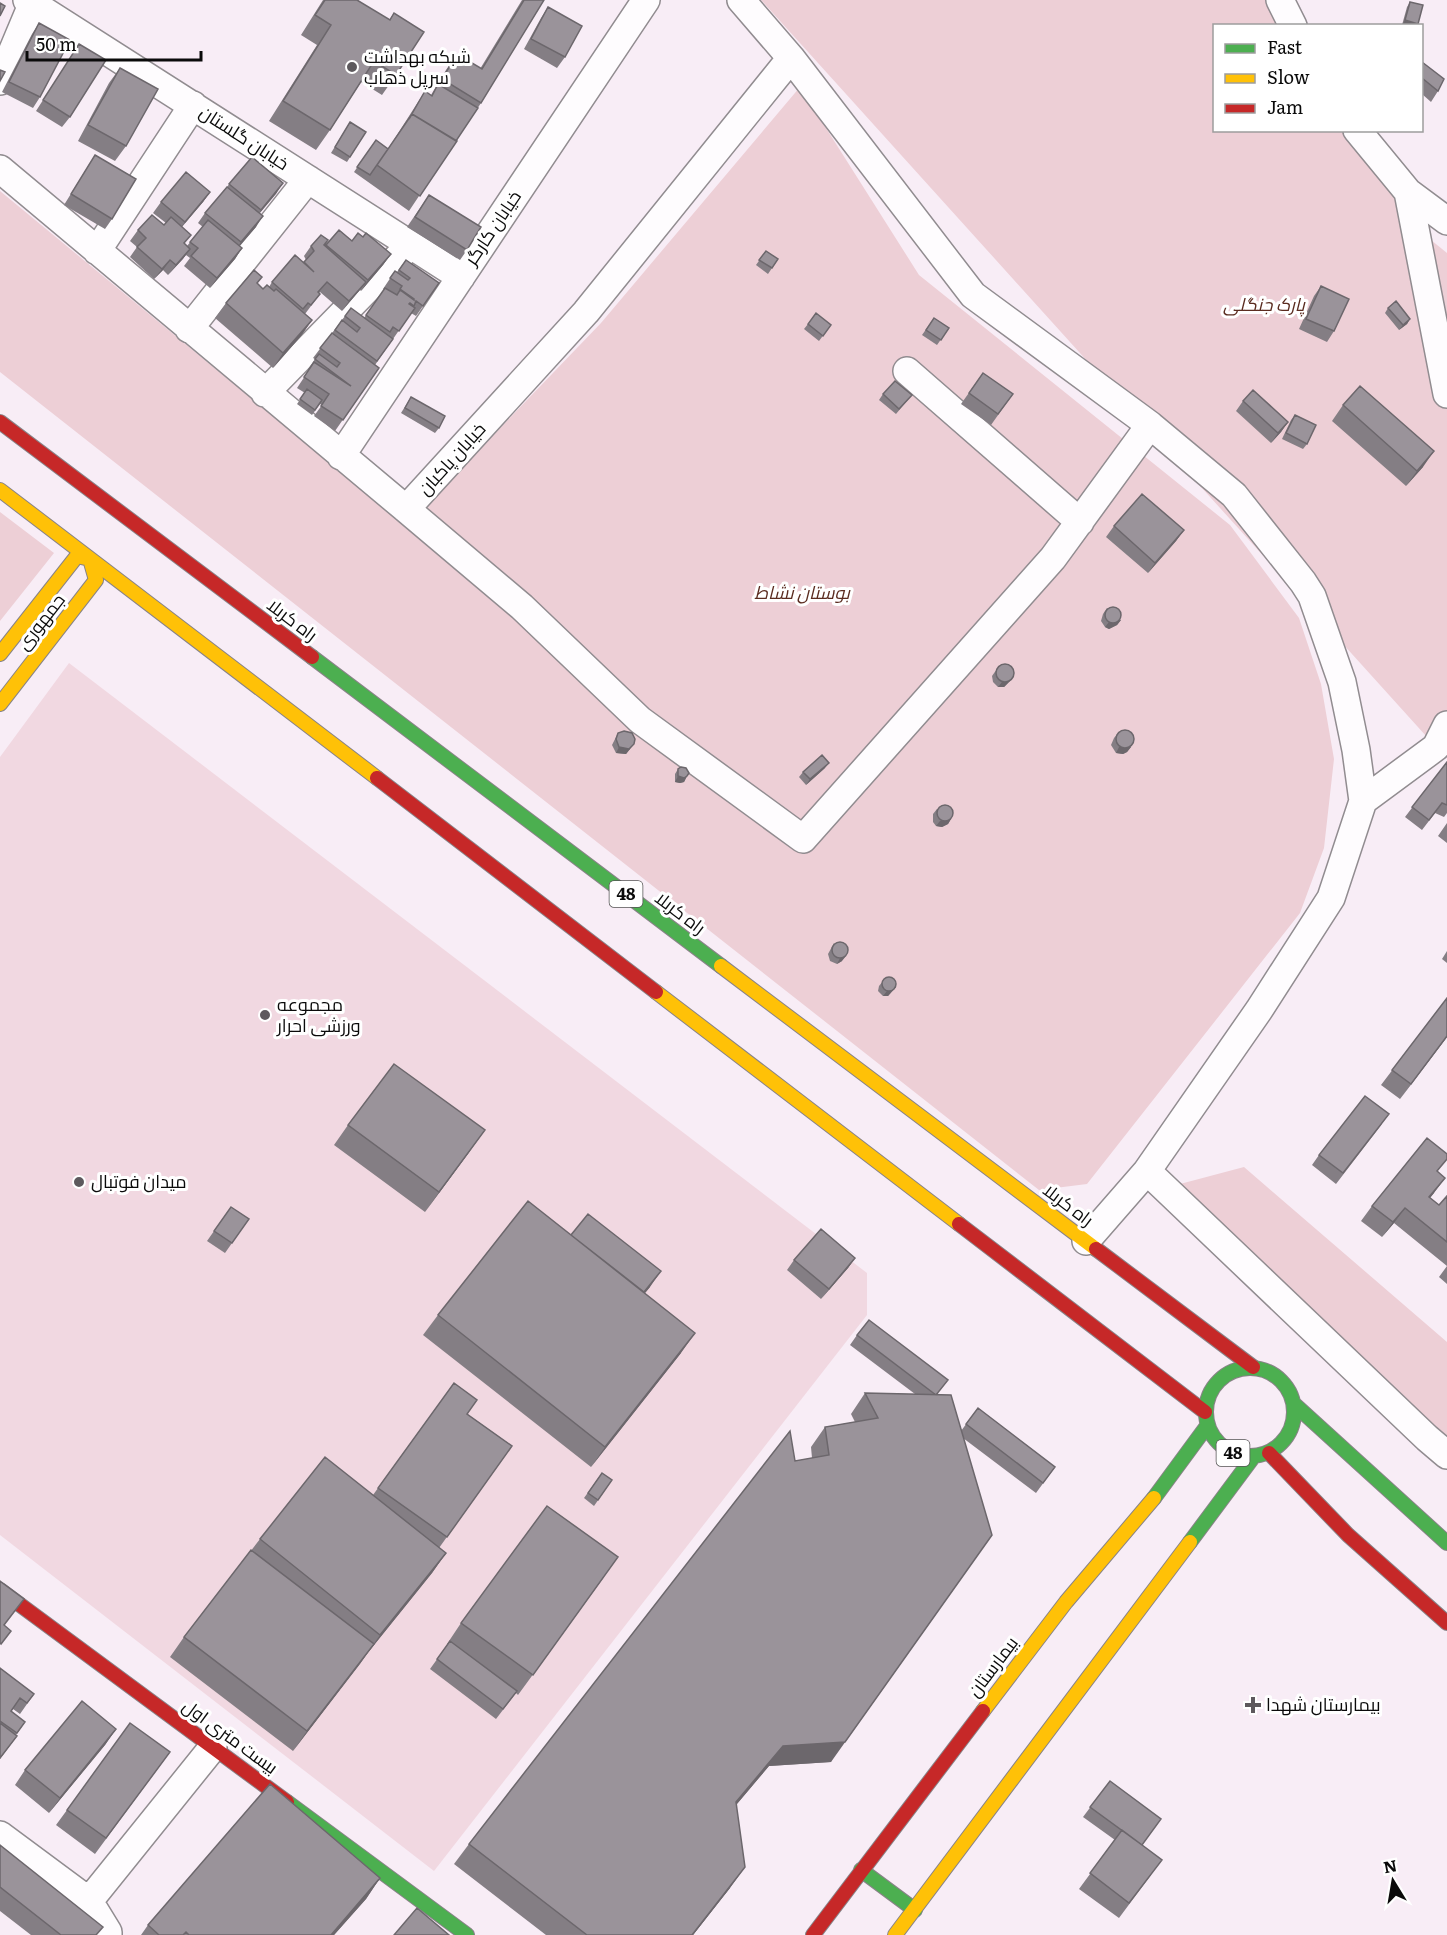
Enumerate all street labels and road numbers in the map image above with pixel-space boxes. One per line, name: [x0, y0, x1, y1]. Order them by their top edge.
street label: خیابان گلستان: [195, 98, 295, 176]
street label: خیابان کارگر: [456, 184, 527, 271]
street label: خیابان پاکبان: [411, 415, 491, 501]
street label: جمهوری: [9, 587, 71, 655]
street label: راه کربلا: [262, 591, 324, 647]
road number: 48: [610, 881, 642, 907]
street label: راه کربلا: [650, 884, 712, 940]
street label: راه کربلا: [1038, 1176, 1100, 1232]
road number: 48: [1216, 1440, 1250, 1466]
street label: بیمارستان: [960, 1630, 1024, 1702]
street label: بیست متری اول: [177, 1692, 284, 1780]

